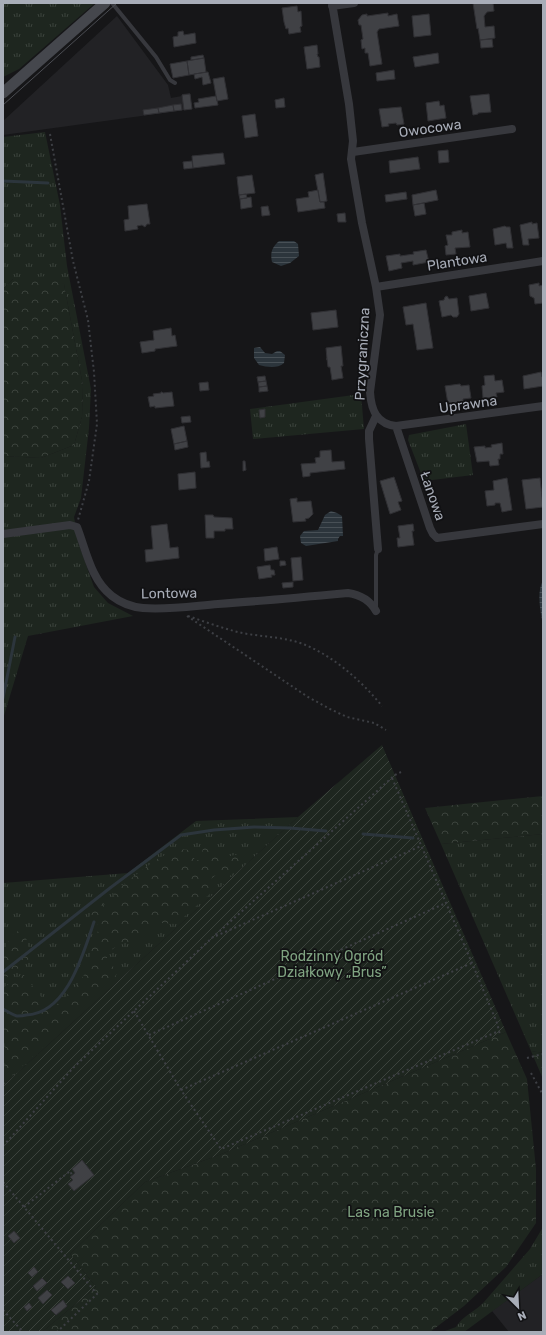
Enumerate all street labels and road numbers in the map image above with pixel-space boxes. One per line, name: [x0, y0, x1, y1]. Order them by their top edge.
street label: Owocowa: [398, 116, 462, 141]
street label: Plantowa: [426, 248, 488, 275]
street label: Przygraniczna: [352, 307, 373, 401]
street label: Uprawna: [438, 392, 498, 417]
street label: Łanowa: [416, 469, 449, 523]
street label: Lontowa: [141, 585, 197, 602]

